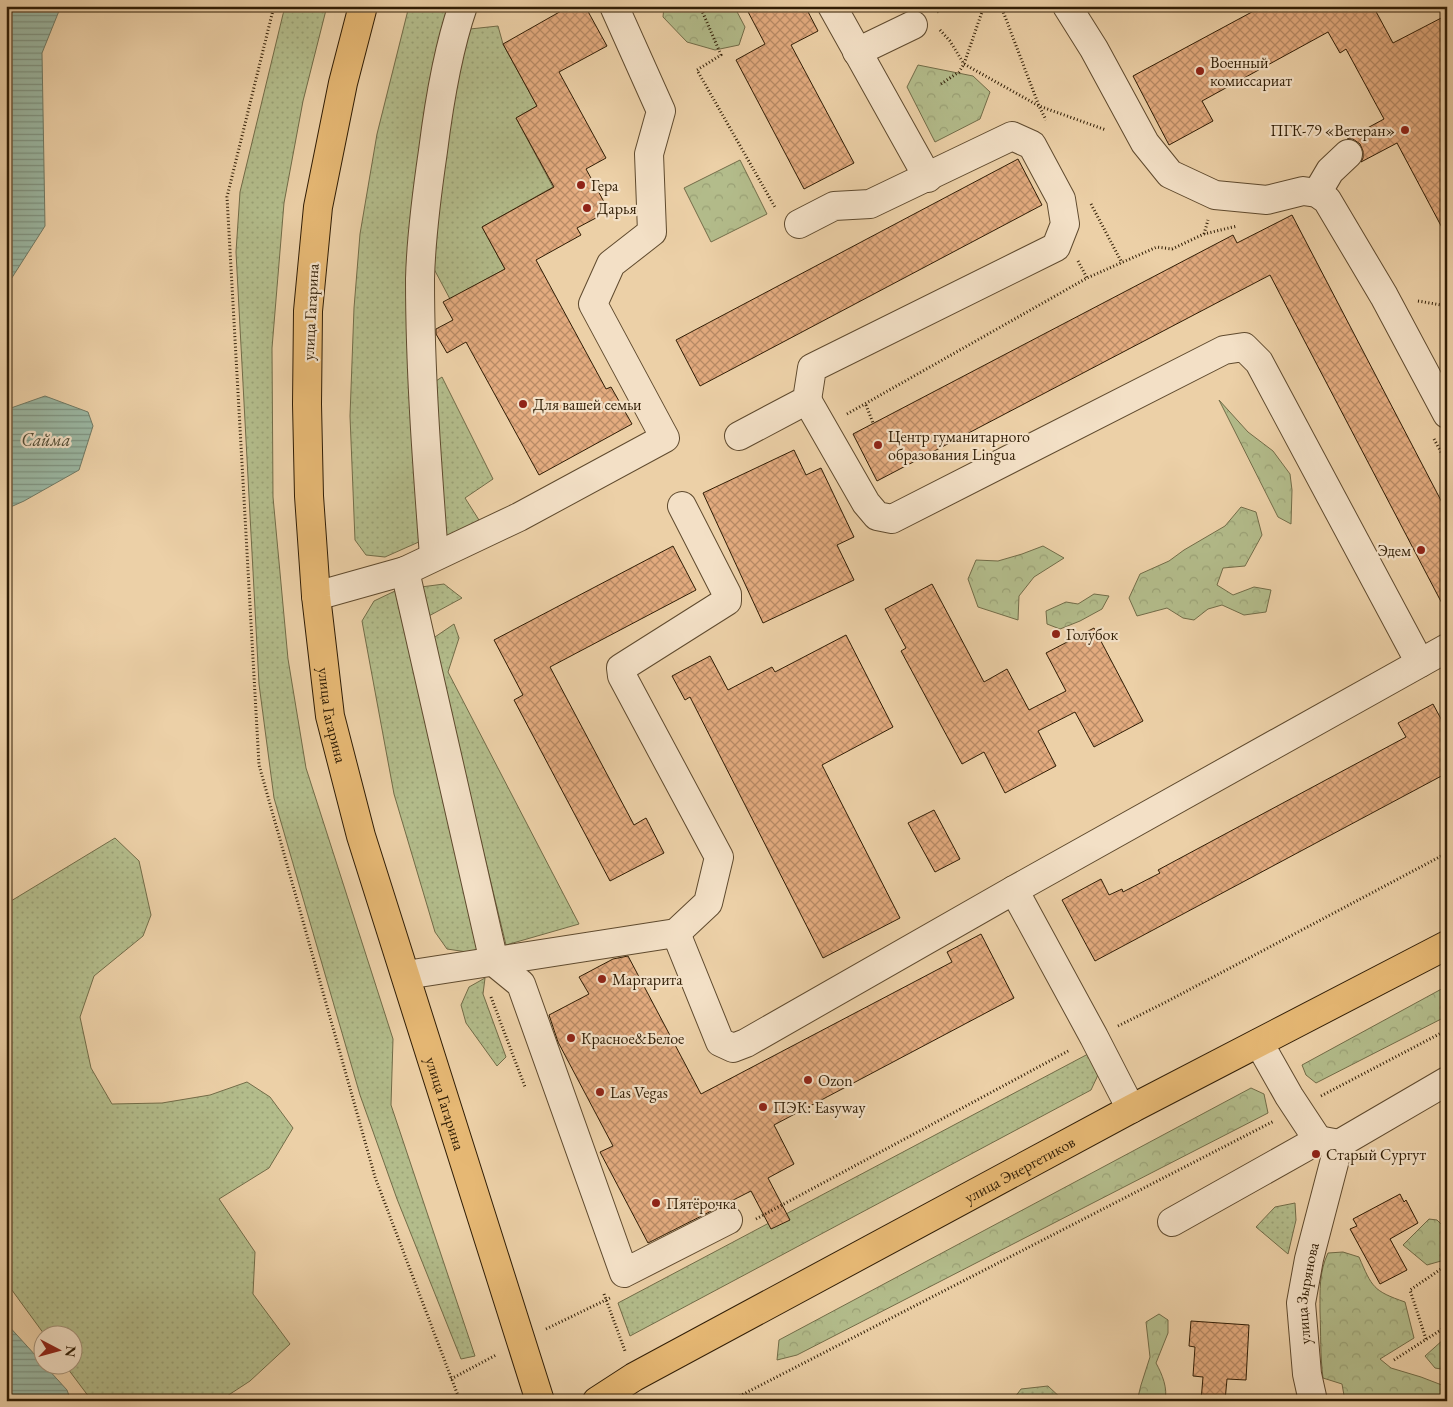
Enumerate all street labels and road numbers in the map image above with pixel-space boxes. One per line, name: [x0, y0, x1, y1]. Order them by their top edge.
street label: улица Гагарина: [297, 262, 324, 361]
street label: улица Гагарина: [313, 666, 352, 766]
street label: улица Гагарина: [421, 1054, 470, 1154]
street label: улица Энергетиков: [961, 1131, 1079, 1208]
street label: улица Зырянова: [1291, 1239, 1324, 1345]

